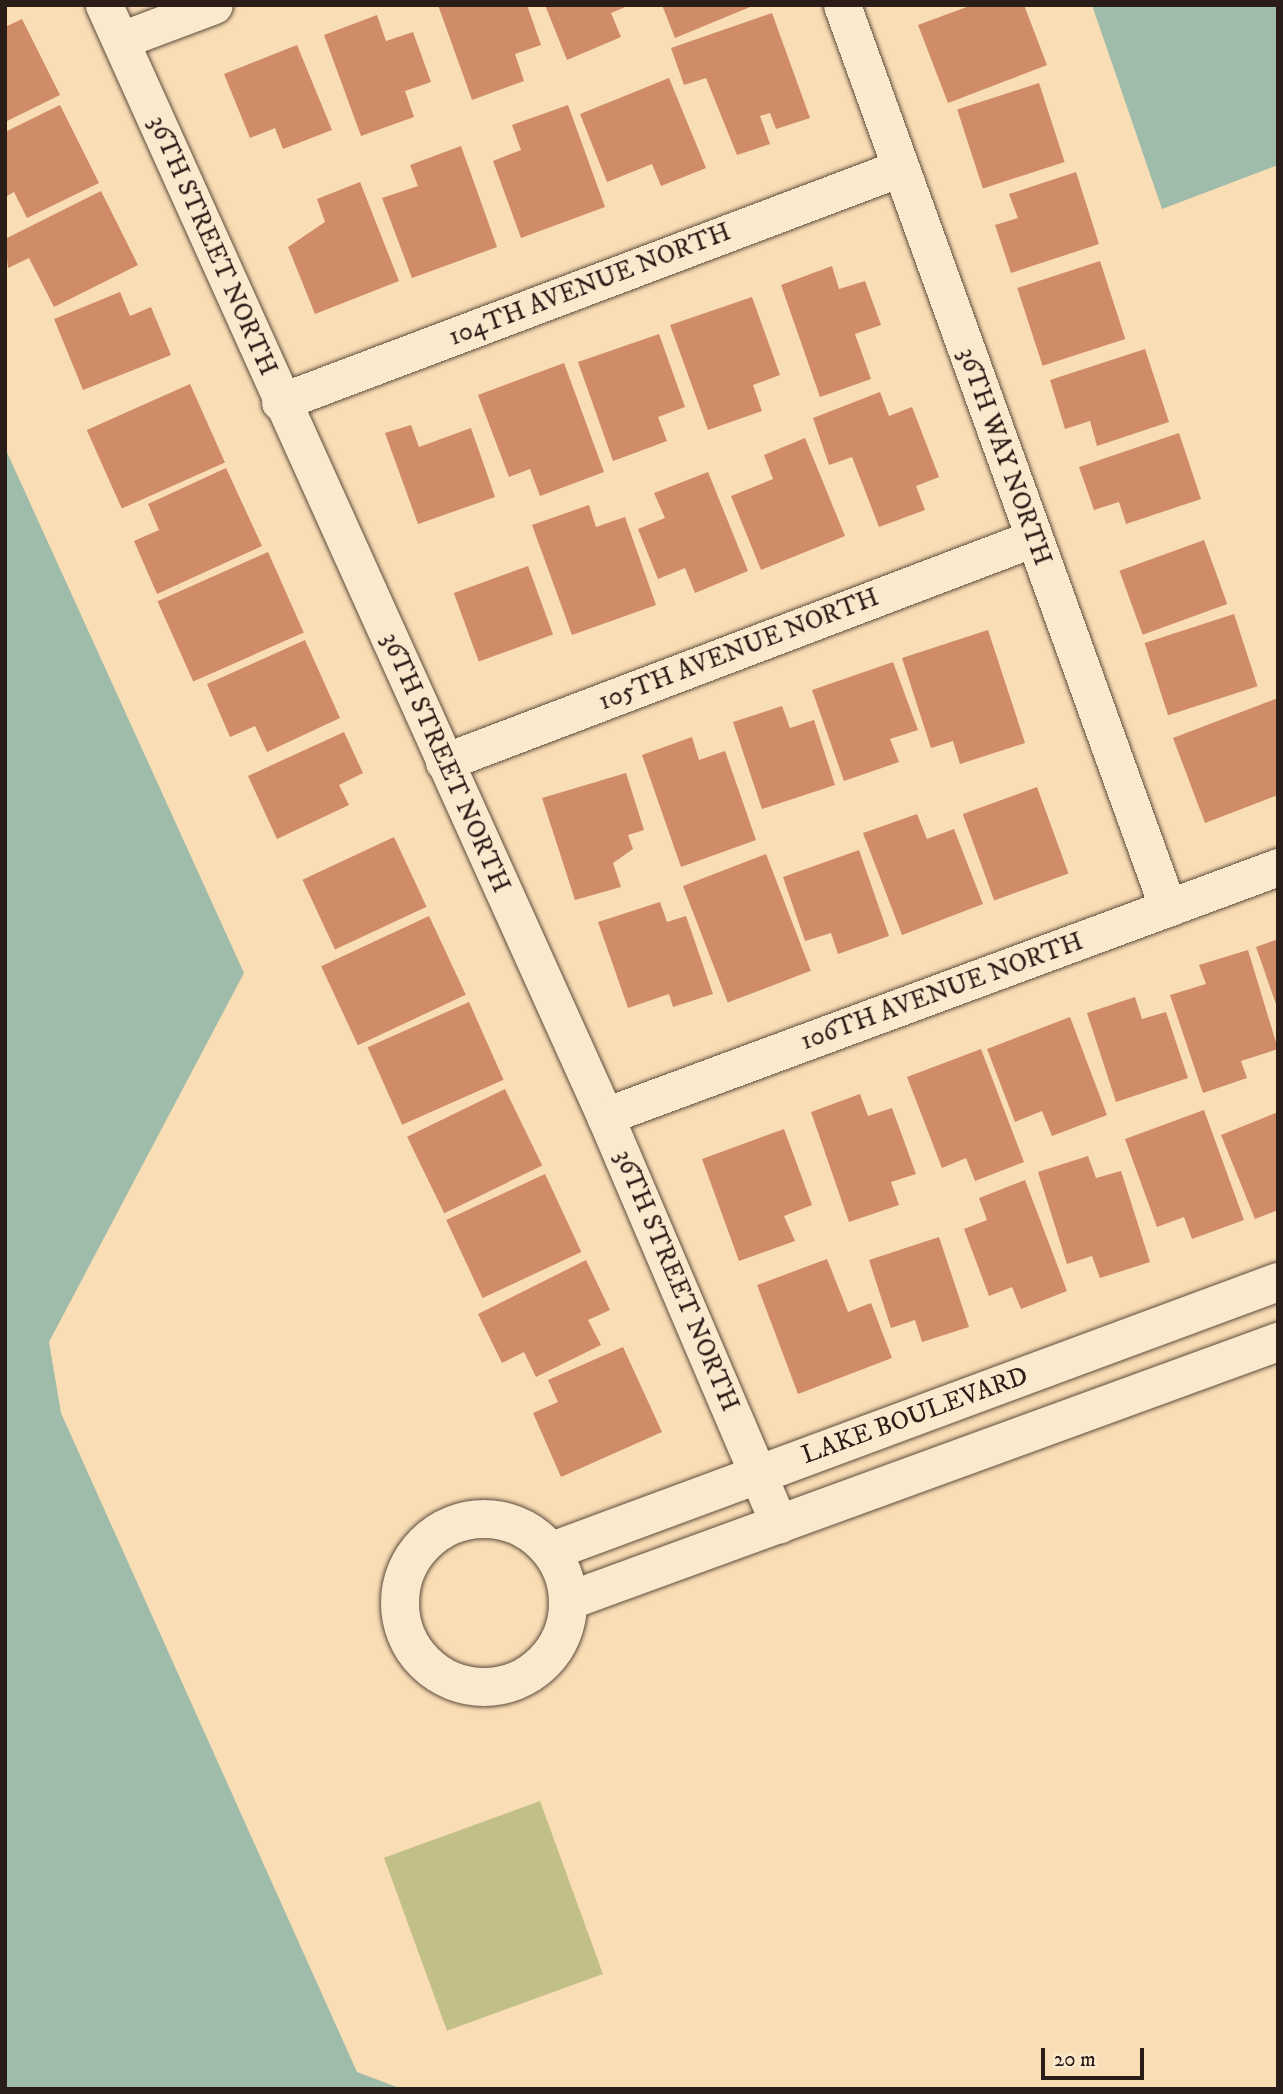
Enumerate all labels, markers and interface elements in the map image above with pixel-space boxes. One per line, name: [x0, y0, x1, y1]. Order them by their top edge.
street label: 36TH STREET NORTH: [141, 111, 283, 381]
street label: 104TH AVENUE NORTH: [445, 217, 735, 353]
street label: 36TH WAY NORTH: [950, 344, 1058, 570]
street label: 105TH AVENUE NORTH: [594, 582, 884, 718]
street label: 36TH STREET NORTH: [374, 628, 516, 898]
street label: 106TH AVENUE NORTH: [797, 926, 1087, 1058]
street label: 36TH STREET NORTH: [607, 1146, 745, 1416]
street label: LAKE BOULEVARD: [798, 1361, 1032, 1471]
scale bar: [1045, 2035, 1148, 2078]
text: 20 m: [1054, 2047, 1096, 2073]

